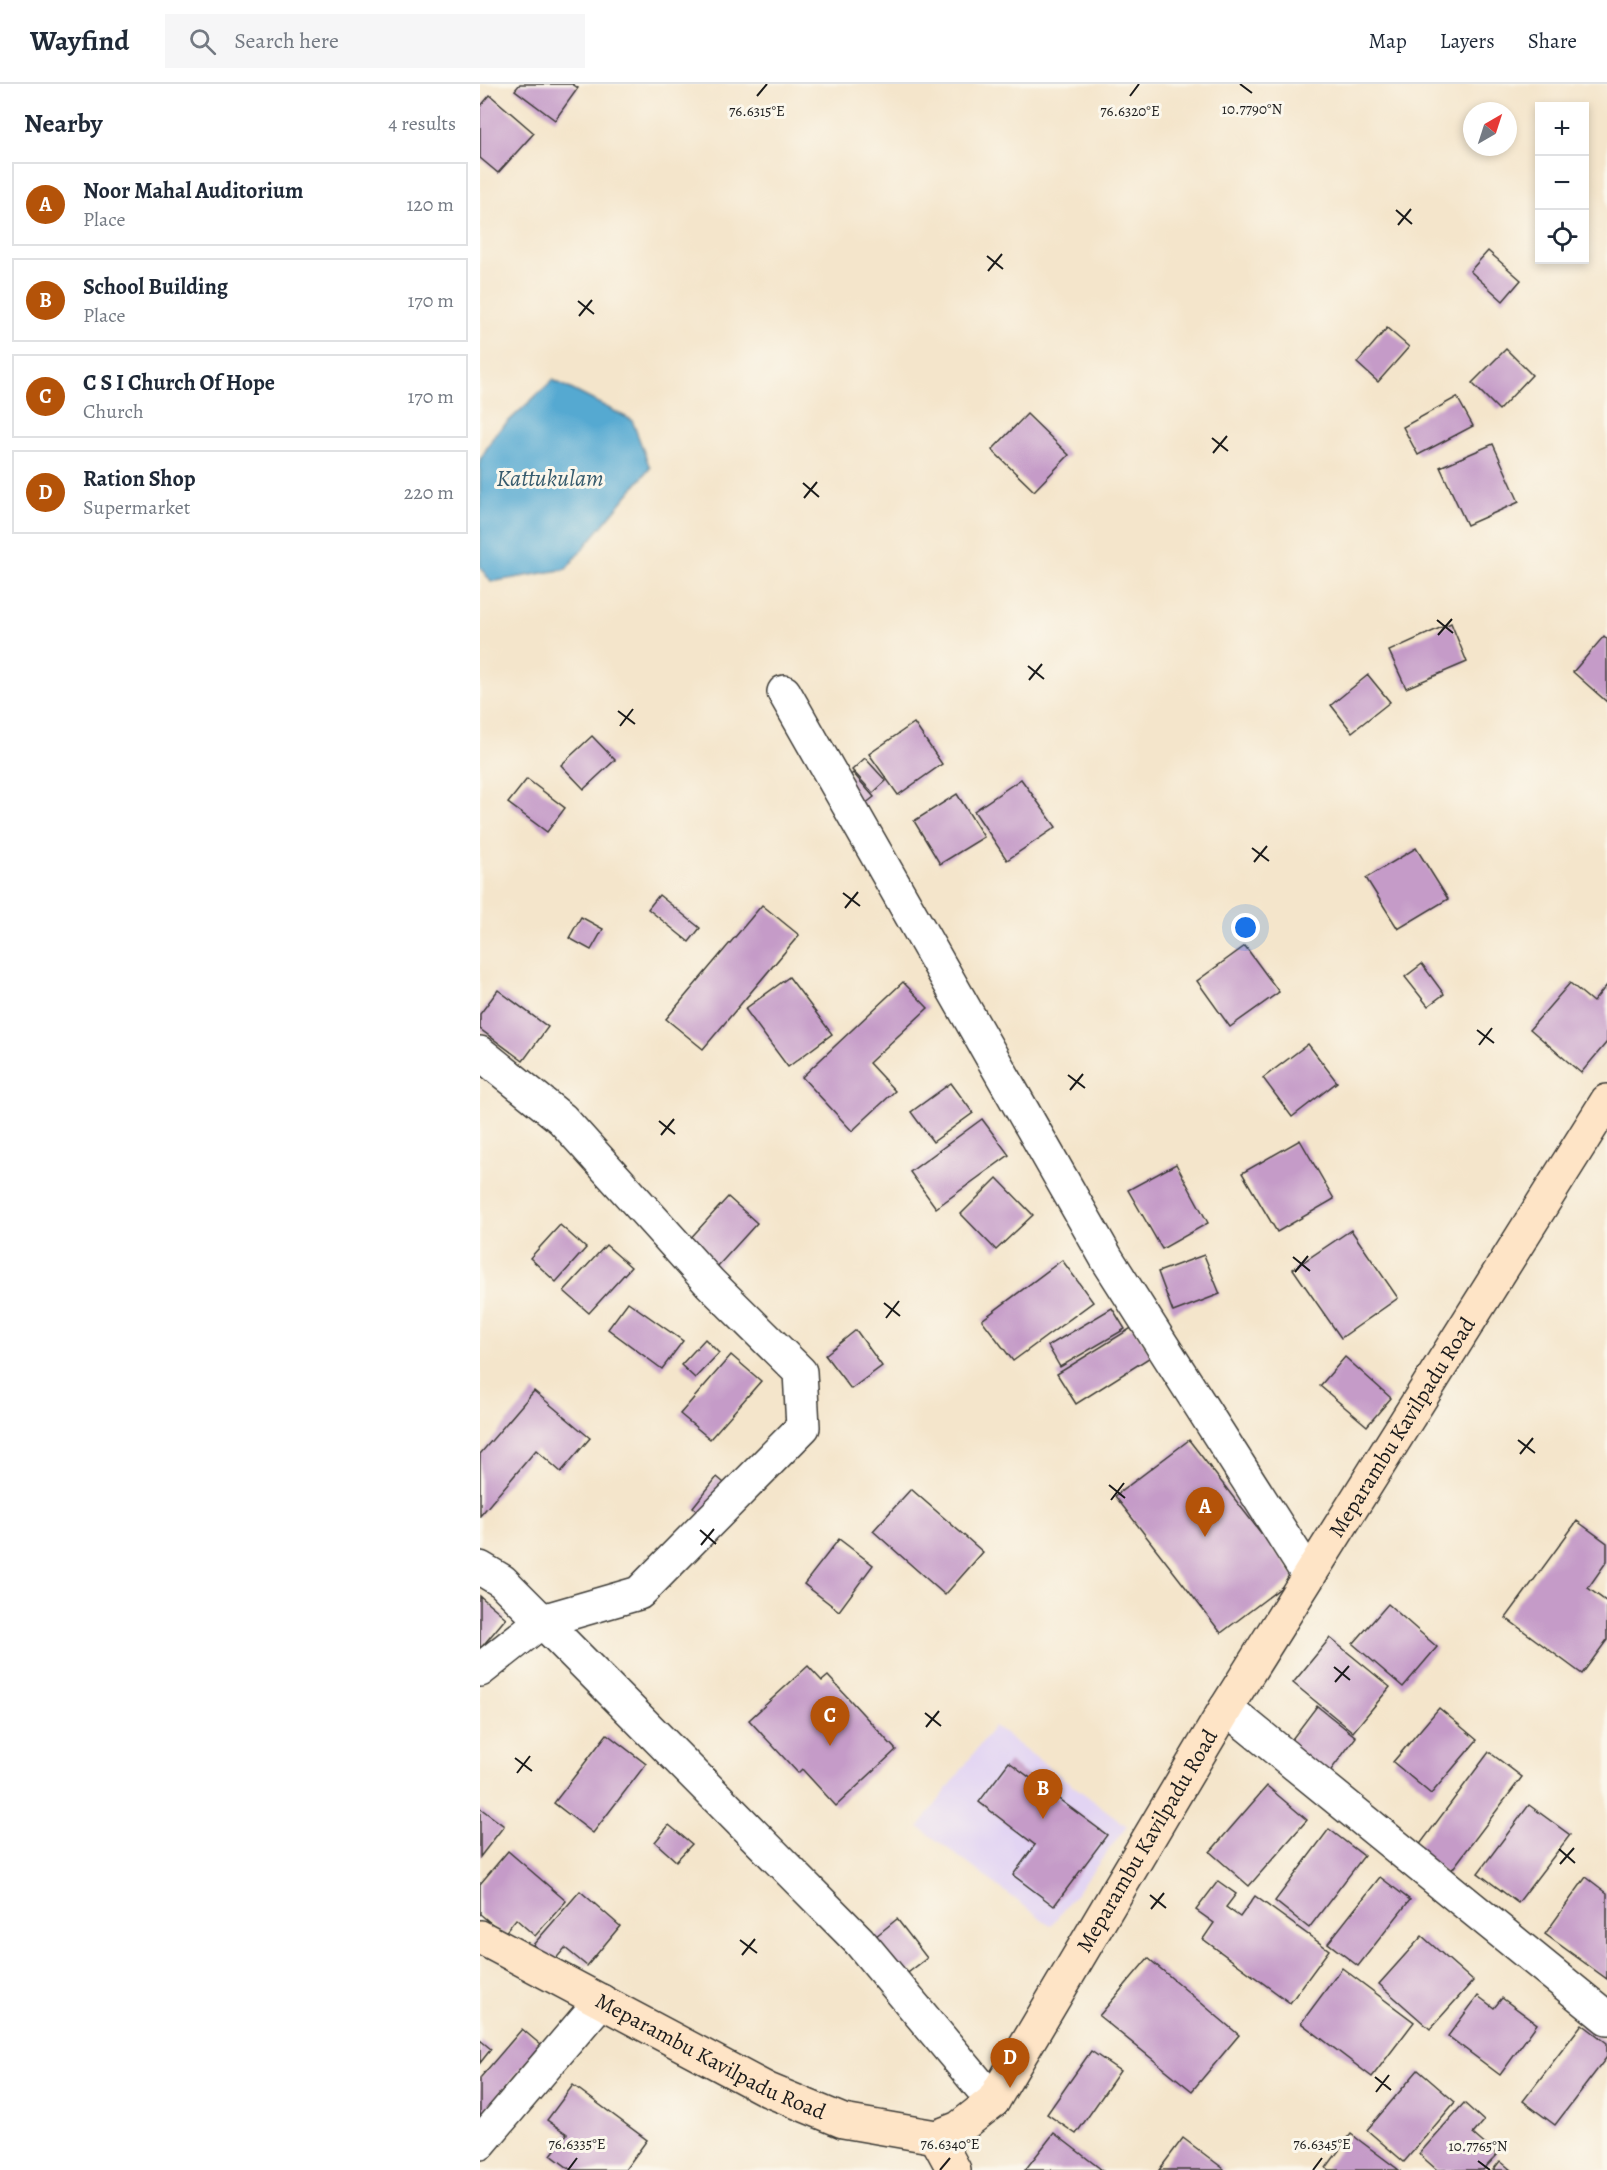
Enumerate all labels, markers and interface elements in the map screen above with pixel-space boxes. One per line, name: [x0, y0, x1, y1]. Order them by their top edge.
search box: [165, 14, 585, 68]
text: Wayfind: [30, 22, 129, 60]
icon: search: [186, 25, 219, 58]
text: Search here: [234, 26, 339, 56]
text: Map: [1368, 27, 1407, 55]
text: Layers: [1440, 27, 1495, 55]
text: Share: [1528, 27, 1577, 55]
text: 10.7790°N: [1222, 99, 1282, 119]
text: 76.6315°E: [729, 101, 785, 121]
text: 76.6320°E: [1100, 101, 1160, 121]
north arrow: [1463, 102, 1517, 156]
map controls: [1535, 102, 1589, 264]
button: +: [1535, 102, 1589, 156]
text: Nearby: [24, 106, 103, 141]
text: 4 results: [388, 110, 456, 137]
button: −: [1535, 156, 1589, 210]
text: Noor Mahal Auditorium: [83, 176, 303, 206]
text: A: [39, 191, 52, 218]
text: 120 m: [406, 191, 454, 218]
text: Place: [83, 206, 125, 233]
button: locate: [1535, 210, 1589, 264]
text: School Building: [83, 272, 228, 302]
text: B: [39, 287, 52, 314]
text: 170 m: [408, 287, 454, 314]
text: Place: [83, 302, 125, 329]
text: C S I Church Of Hope: [83, 368, 275, 398]
text: C: [39, 383, 52, 410]
text: 170 m: [408, 383, 454, 410]
text: Church: [83, 398, 144, 425]
water label: Kattukulam: [496, 462, 604, 494]
text: Ration Shop: [83, 464, 196, 494]
text: D: [39, 479, 52, 506]
text: 220 m: [404, 479, 454, 506]
text: Supermarket: [83, 494, 190, 521]
your location: [1231, 913, 1260, 942]
street label: Meparambu Kavilpadu Road: [1322, 1311, 1483, 1543]
pin: A: [1186, 1488, 1224, 1537]
pin: C: [810, 1696, 850, 1746]
street label: Meparambu Kavilpadu Road: [1069, 1724, 1225, 1958]
pin: B: [1024, 1770, 1062, 1819]
street label: Meparambu Kavilpadu Road: [590, 1986, 831, 2127]
pin: D: [990, 2038, 1030, 2088]
text: 76.6335°E: [548, 2134, 606, 2154]
text: 76.6340°E: [920, 2134, 980, 2154]
text: 76.6345°E: [1293, 2134, 1351, 2154]
text: 10.7765°N: [1449, 2136, 1508, 2156]

